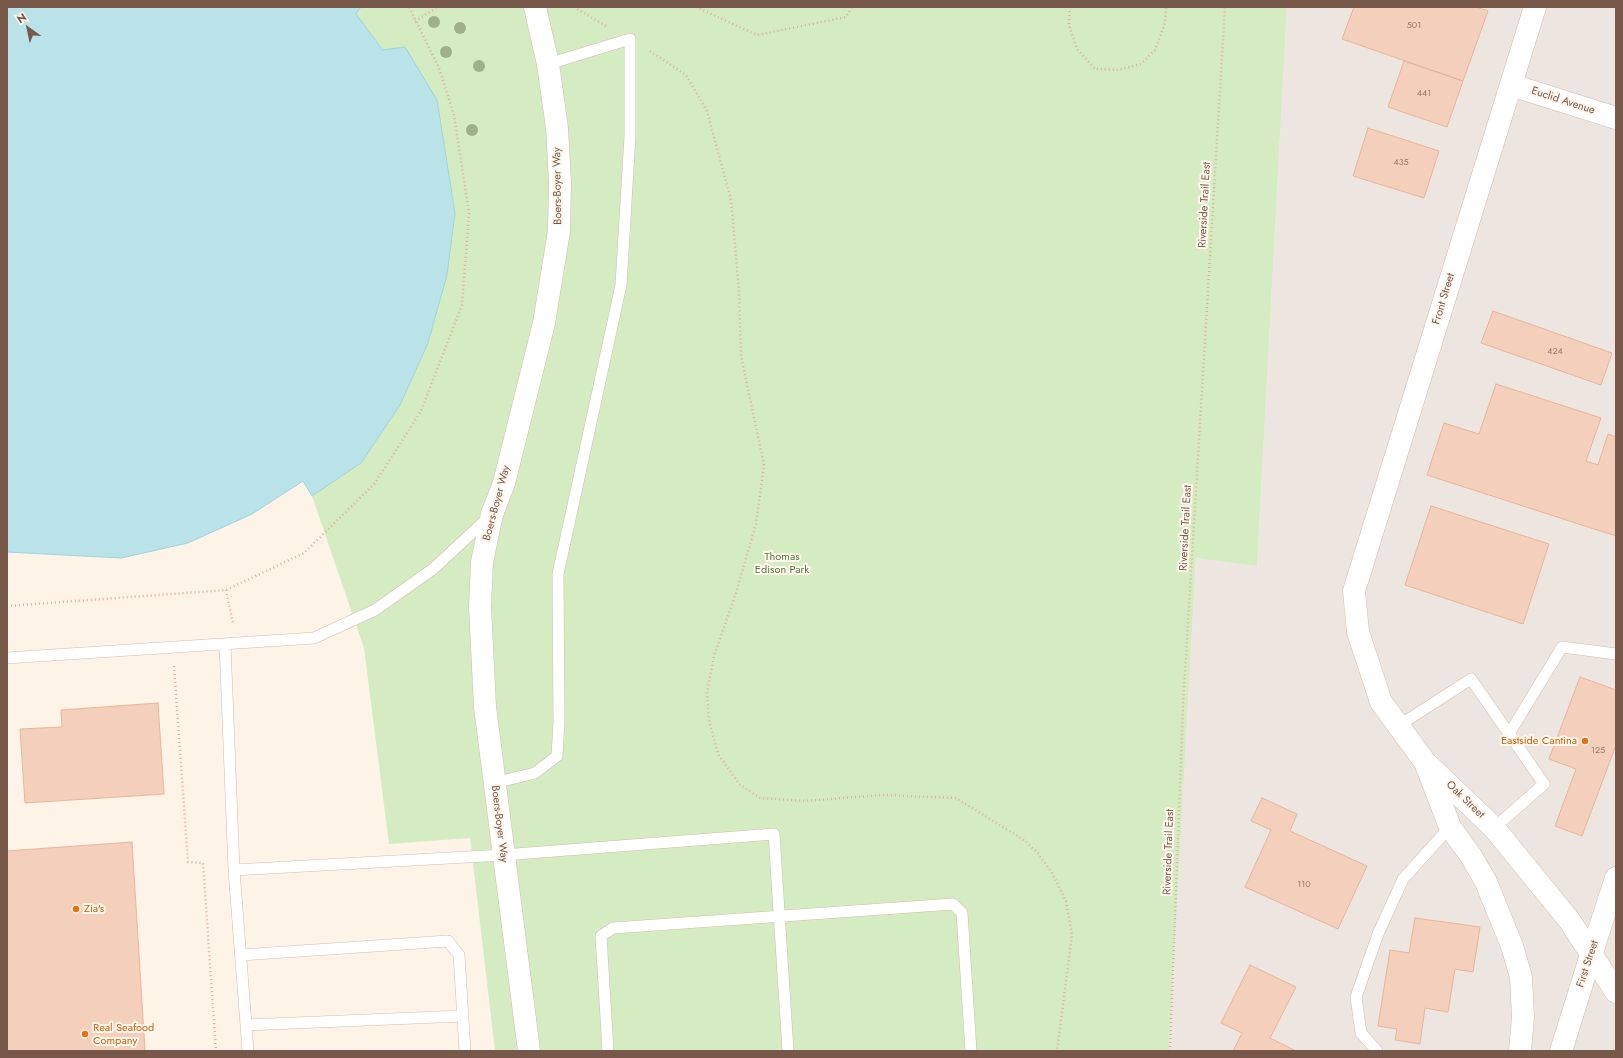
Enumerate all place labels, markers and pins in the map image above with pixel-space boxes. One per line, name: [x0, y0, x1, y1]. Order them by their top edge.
place label: Eastside Cantina: [1501, 734, 1577, 748]
marker: Eastside Cantina: [1580, 736, 1590, 746]
place label: Zia's: [84, 902, 104, 916]
marker: Zia's: [71, 904, 81, 914]
place label: Real Seafood Company: [93, 1021, 154, 1047]
marker: Real Seafood Company: [80, 1029, 90, 1039]

